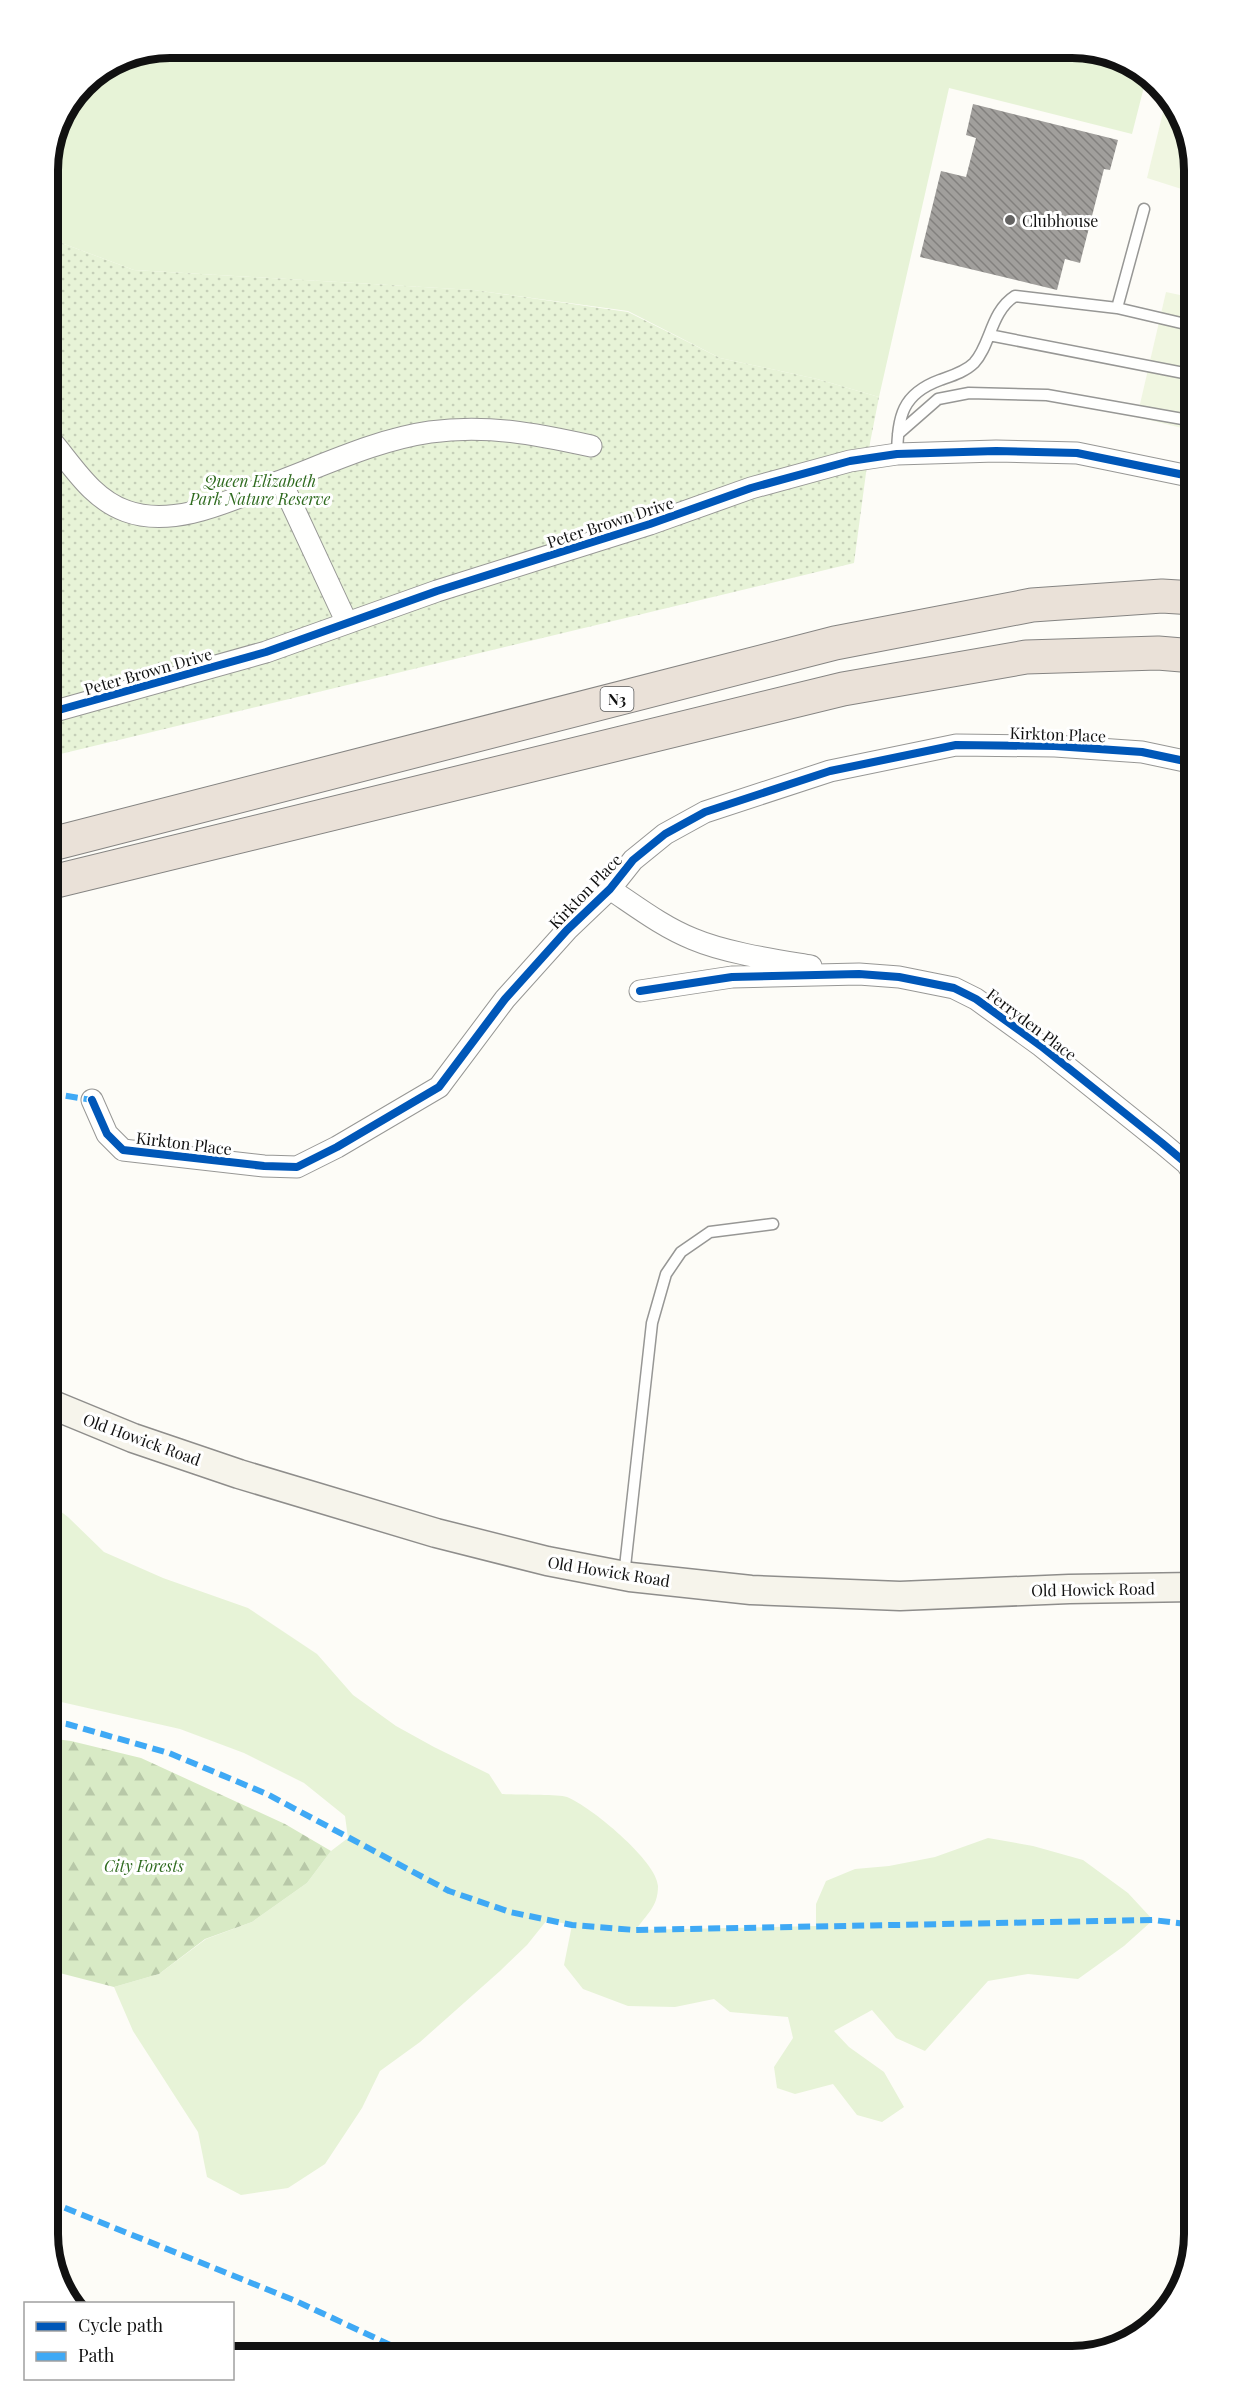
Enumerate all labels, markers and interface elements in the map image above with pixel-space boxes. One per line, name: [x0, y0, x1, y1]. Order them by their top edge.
place label: Clubhouse: [1022, 210, 1098, 231]
marker: Clubhouse: [1003, 213, 1017, 227]
park label: Queen Elizabeth Park Nature Reserve: [189, 470, 331, 509]
street label: Peter Brown Drive: [544, 492, 676, 552]
street label: Peter Brown Drive: [82, 643, 214, 699]
road number: N3: [600, 687, 634, 711]
street label: Kirkton Place: [1009, 722, 1107, 746]
street label: Kirkton Place: [544, 849, 626, 933]
street label: Ferryden Place: [983, 983, 1081, 1065]
street label: Kirkton Place: [135, 1127, 233, 1159]
street label: Old Howick Road: [80, 1408, 204, 1470]
street label: Old Howick Road: [546, 1551, 672, 1591]
street label: Old Howick Road: [1031, 1577, 1155, 1601]
park label: City Forests: [104, 1855, 184, 1876]
legend: [24, 2302, 234, 2380]
text: Cycle path: [78, 2313, 163, 2337]
text: Path: [78, 2343, 115, 2367]

